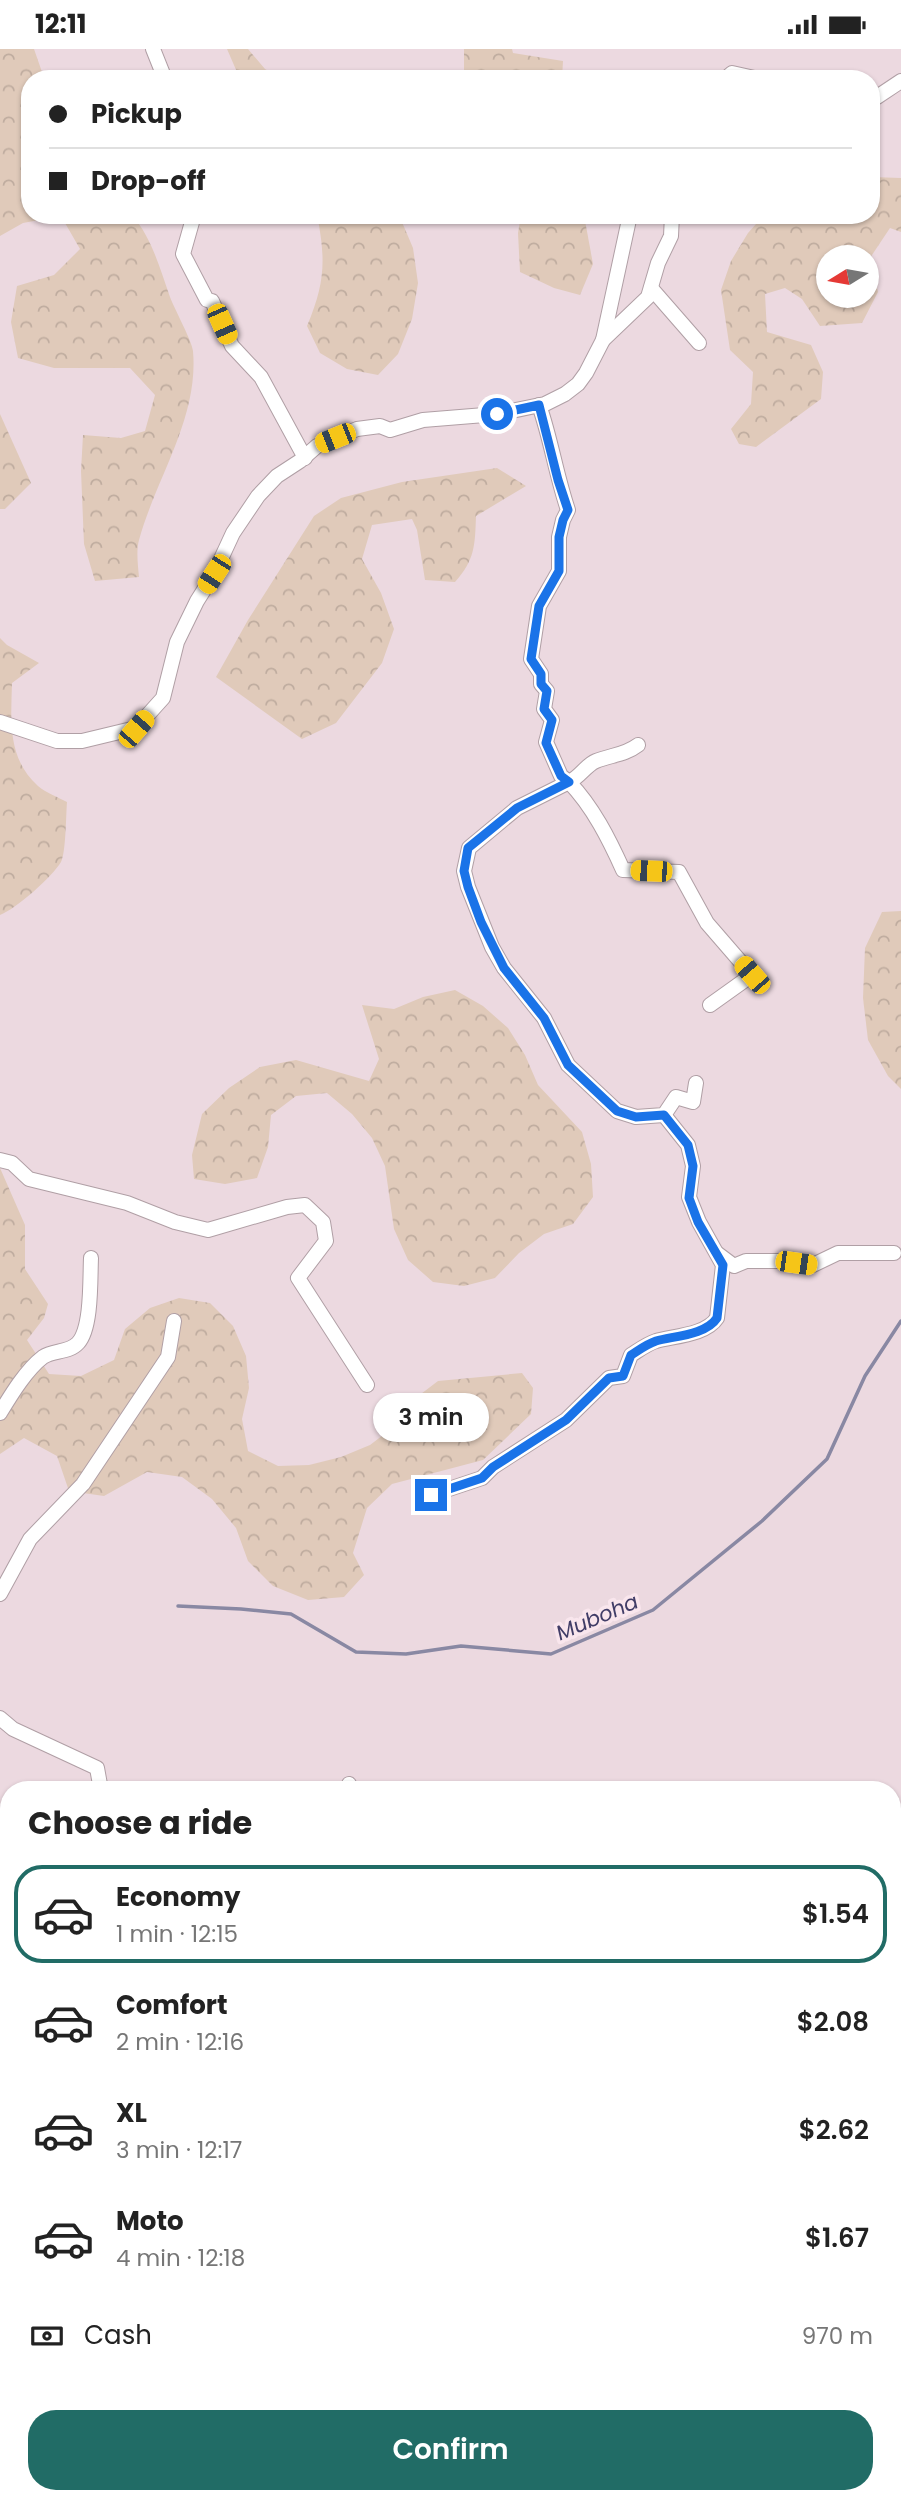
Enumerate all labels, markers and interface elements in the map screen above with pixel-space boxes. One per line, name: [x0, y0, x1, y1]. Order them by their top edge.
text: 12:11: [35, 6, 87, 42]
text: Pickup: [91, 96, 182, 132]
text: Drop-off: [91, 163, 206, 199]
north arrow: [816, 245, 878, 308]
map controls: [816, 245, 879, 308]
car: [204, 301, 241, 347]
route start: [481, 398, 513, 430]
car: [312, 420, 359, 456]
car: [194, 551, 235, 597]
car: [115, 706, 158, 752]
car: [630, 860, 673, 882]
car: [731, 952, 774, 998]
car: [774, 1250, 819, 1276]
callout: 3 min: [373, 1393, 489, 1443]
text: 3 min: [399, 1401, 463, 1433]
route end: [415, 1479, 447, 1511]
water label: Muboha: [551, 1587, 643, 1647]
text: Choose a ride: [28, 1800, 252, 1845]
text: Economy: [116, 1879, 240, 1915]
icon: car: [32, 1883, 95, 1946]
text: $1.54: [802, 1896, 869, 1932]
text: 1 min · 12:15: [116, 1918, 238, 1950]
text: Comfort: [116, 1987, 228, 2023]
icon: car: [32, 1991, 95, 2054]
text: $2.08: [797, 2004, 869, 2040]
text: 2 min · 12:16: [116, 2026, 244, 2058]
text: XL: [116, 2095, 147, 2131]
icon: car: [32, 2099, 95, 2162]
text: $2.62: [799, 2112, 869, 2148]
text: 3 min · 12:17: [116, 2134, 242, 2166]
text: Moto: [116, 2203, 184, 2239]
icon: car: [32, 2207, 95, 2270]
text: $1.67: [805, 2220, 869, 2256]
text: 4 min · 12:18: [116, 2242, 245, 2274]
icon: cash: [28, 2317, 66, 2355]
text: Cash: [84, 2317, 152, 2353]
text: 970 m: [802, 2320, 873, 2352]
button: Confirm: [28, 2410, 873, 2490]

